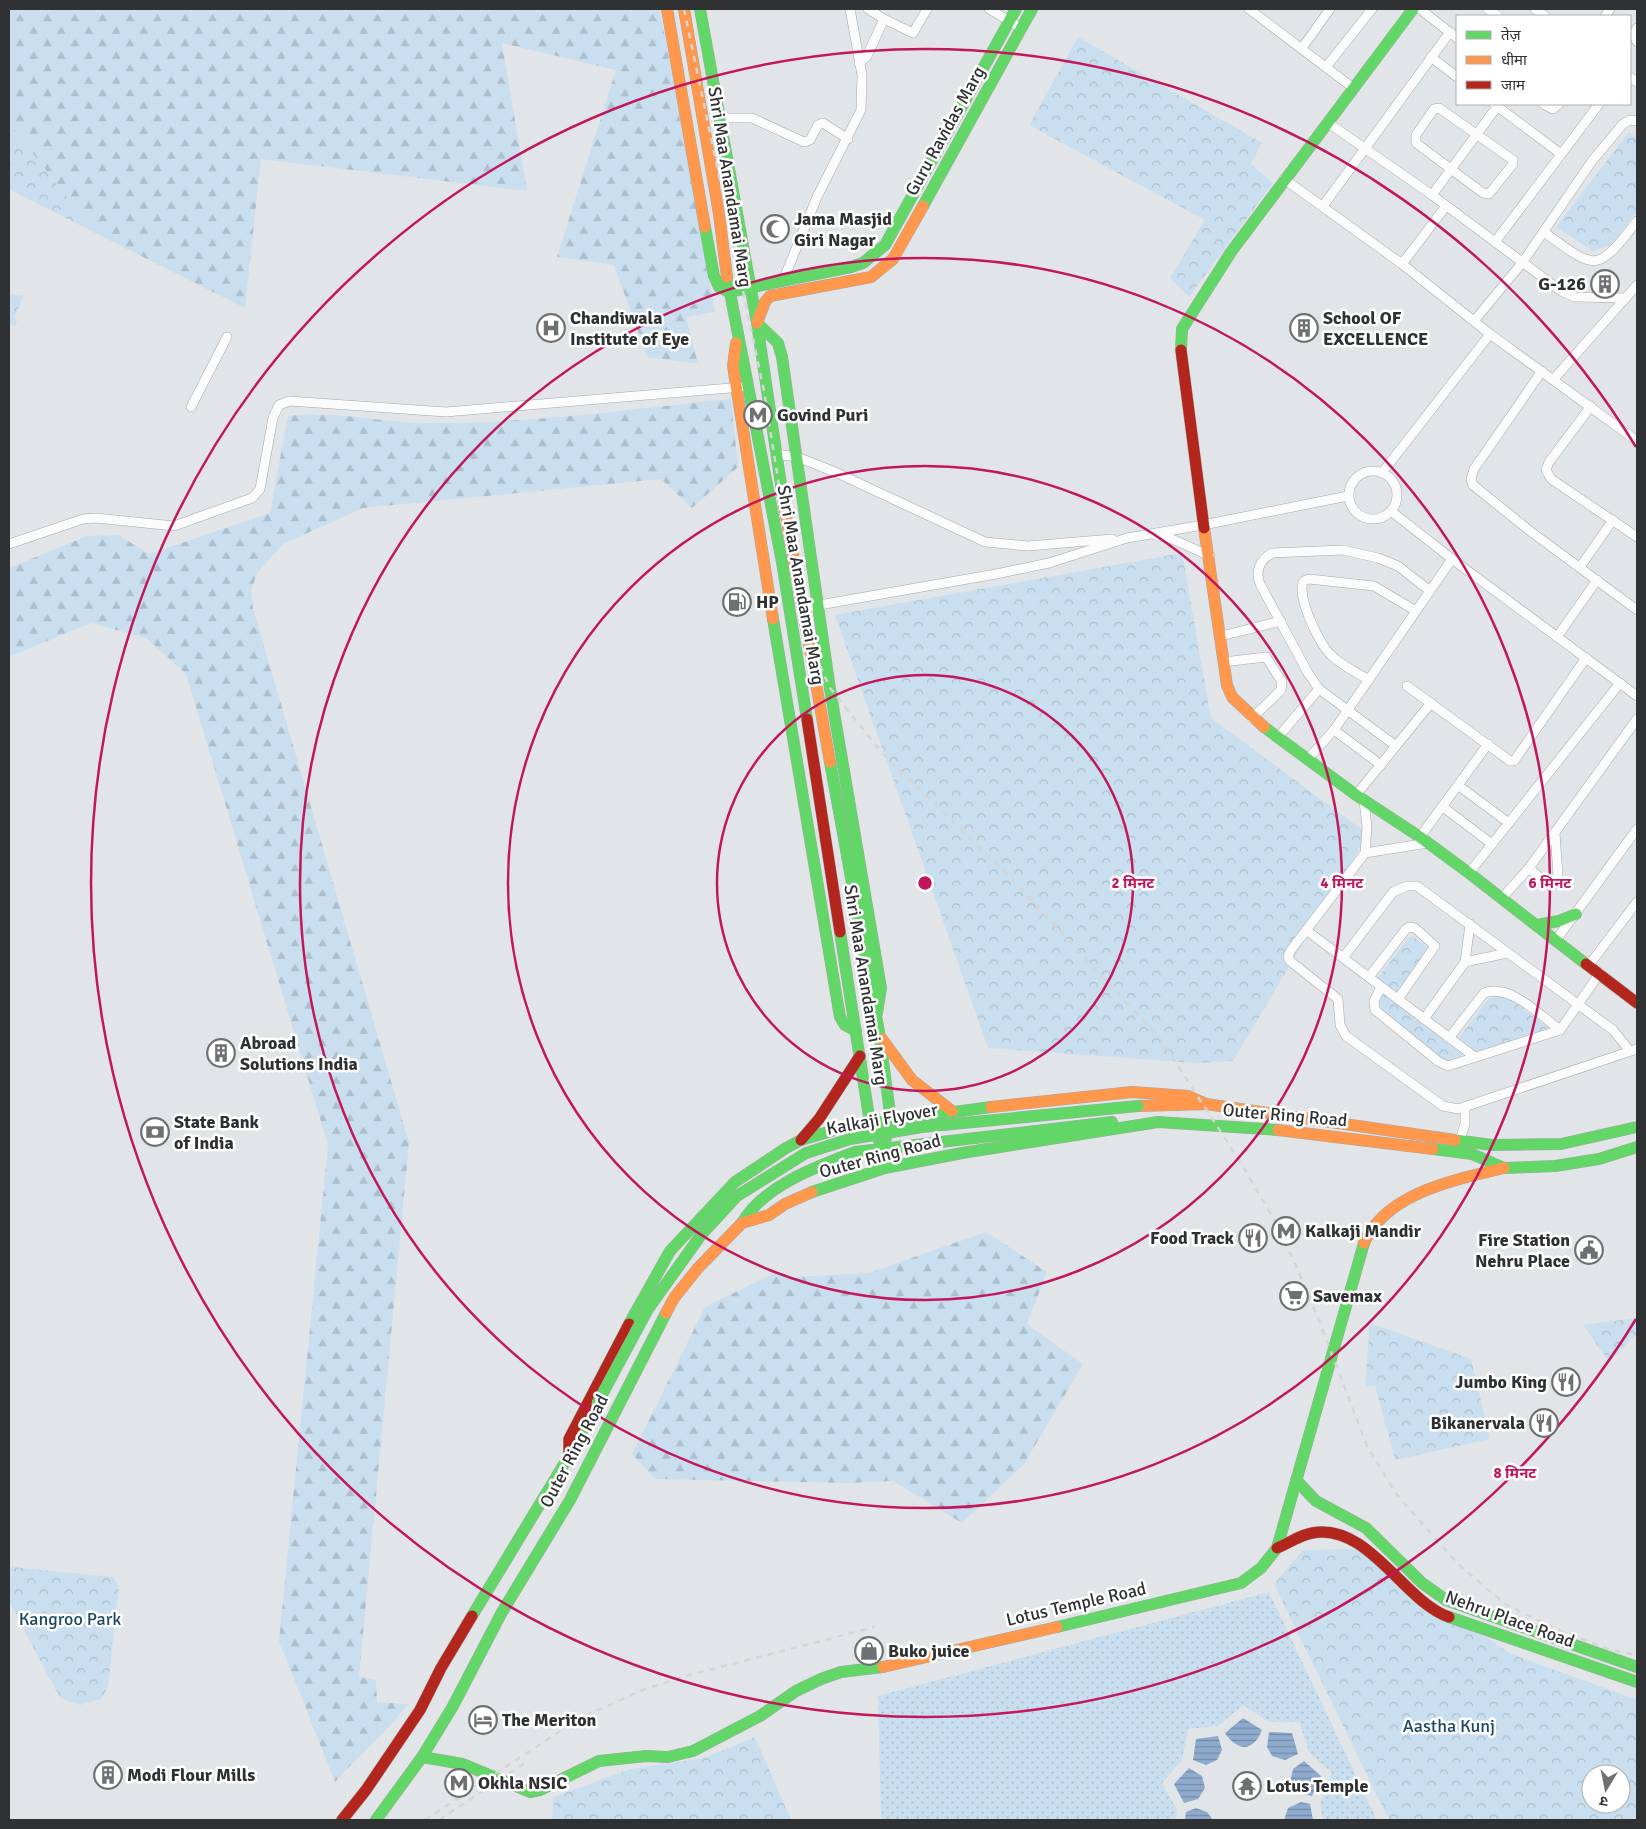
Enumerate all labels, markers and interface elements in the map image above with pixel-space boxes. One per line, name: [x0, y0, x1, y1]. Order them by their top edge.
legend: [1456, 15, 1631, 105]
text: तेज़: [1501, 26, 1522, 44]
text: धीमा: [1501, 51, 1528, 69]
street label: Guru Ravidas Marg: [900, 63, 990, 199]
text: जाम: [1501, 76, 1526, 94]
street label: Shri Maa Anandamai Marg: [703, 85, 757, 289]
place label: Jama Masjid Giri Nagar: [794, 208, 892, 251]
mosque icon: Jama Masjid Giri Nagar: [760, 214, 790, 244]
building icon: G-126: [1590, 269, 1620, 299]
place label: G-126: [1538, 273, 1586, 295]
place label: Chandiwala Institute of Eye: [570, 307, 689, 350]
place label: School OF EXCELLENCE: [1323, 307, 1428, 350]
hospital icon: Chandiwala Institute of Eye: [536, 313, 566, 343]
building icon: School OF EXCELLENCE: [1289, 313, 1319, 343]
metro station icon: Govind Puri: [743, 400, 773, 430]
place label: Govind Puri: [777, 404, 868, 426]
street label: Shri Maa Anandamai Marg: [773, 483, 829, 687]
fuel station icon: HP: [722, 587, 752, 617]
place label: HP: [756, 591, 779, 613]
centre of rings: [916, 874, 934, 892]
text: 2 मिनट: [1112, 874, 1155, 892]
text: 4 मिनट: [1321, 874, 1364, 892]
text: 6 मिनट: [1529, 874, 1572, 892]
street label: Shri Maa Anandamai Marg: [839, 883, 893, 1087]
place label: Abroad Solutions India: [240, 1032, 358, 1075]
building icon: Abroad Solutions India: [206, 1038, 236, 1068]
street label: Kalkaji Flyover: [825, 1098, 940, 1140]
street label: Outer Ring Road: [1222, 1099, 1348, 1131]
place label: State Bank of India: [174, 1111, 260, 1154]
bank icon: State Bank of India: [140, 1117, 170, 1147]
street label: Outer Ring Road: [817, 1129, 943, 1183]
metro station icon: Kalkaji Mandir: [1271, 1216, 1301, 1246]
place label: Kalkaji Mandir: [1305, 1220, 1422, 1242]
restaurant icon: Food Track: [1238, 1223, 1268, 1253]
place label: Food Track: [1150, 1227, 1235, 1249]
place label: Fire Station Nehru Place: [1475, 1229, 1570, 1272]
public building icon: Fire Station Nehru Place: [1574, 1235, 1604, 1265]
supermarket icon: Savemax: [1279, 1281, 1309, 1311]
place label: Savemax: [1313, 1285, 1382, 1307]
restaurant icon: Jumbo King: [1551, 1367, 1581, 1397]
place label: Jumbo King: [1455, 1371, 1547, 1393]
street label: Outer Ring Road: [535, 1391, 613, 1511]
restaurant icon: Bikanervala: [1529, 1408, 1559, 1438]
place label: Bikanervala: [1431, 1412, 1525, 1434]
text: 8 मिनट: [1494, 1464, 1537, 1482]
street label: Lotus Temple Road: [1004, 1577, 1148, 1631]
street label: Nehru Place Road: [1442, 1585, 1578, 1653]
park label: Kangroo Park: [19, 1608, 121, 1630]
shop icon: Buko juice: [854, 1636, 884, 1666]
place label: Buko juice: [888, 1640, 970, 1662]
hotel icon: The Meriton: [468, 1705, 498, 1735]
place label: The Meriton: [502, 1709, 597, 1731]
park label: Aastha Kunj: [1403, 1715, 1495, 1737]
building icon: Modi Flour Mills: [93, 1760, 123, 1790]
place label: Modi Flour Mills: [127, 1764, 255, 1786]
north arrow: [1581, 1764, 1631, 1814]
metro station icon: Okhla NSIC: [444, 1768, 474, 1798]
temple icon: Lotus Temple: [1232, 1771, 1262, 1801]
place label: Okhla NSIC: [478, 1772, 567, 1794]
place label: Lotus Temple: [1266, 1775, 1368, 1797]
text: उ: [1598, 1792, 1609, 1810]

